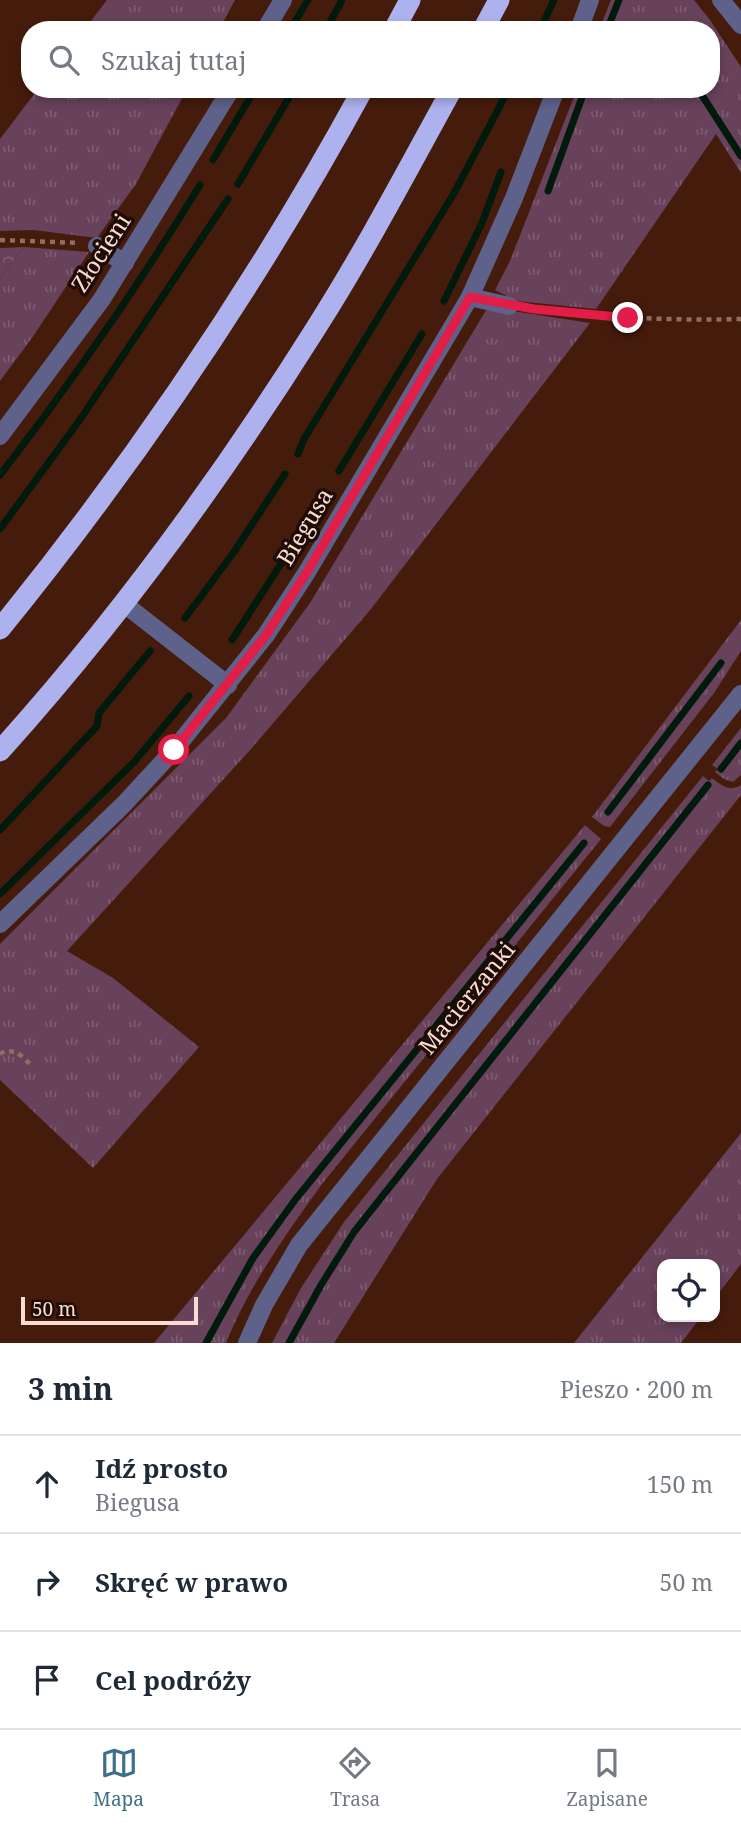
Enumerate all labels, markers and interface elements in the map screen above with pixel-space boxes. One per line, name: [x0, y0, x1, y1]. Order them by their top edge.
search box: [21, 21, 720, 98]
icon: search: [45, 41, 83, 79]
text: Szukaj tutaj: [101, 42, 247, 78]
street label: Złocieni: [63, 207, 138, 298]
route end: [612, 302, 643, 333]
street label: Biegusa: [269, 482, 340, 571]
route start: [158, 734, 189, 765]
street label: Macierzanki: [411, 934, 522, 1061]
map controls: [657, 1259, 720, 1322]
button: locate: [657, 1259, 720, 1322]
scale bar: [21, 1294, 198, 1326]
text: 50 m: [32, 1296, 76, 1322]
text: 3 min: [28, 1368, 113, 1409]
text: Pieszo · 200 m: [560, 1373, 713, 1405]
text: Idź prosto: [95, 1450, 228, 1486]
icon: ahead: [28, 1465, 66, 1503]
text: 150 m: [647, 1468, 713, 1500]
text: Biegusa: [95, 1486, 180, 1518]
icon: right: [28, 1563, 66, 1601]
text: Skręć w prawo: [95, 1564, 288, 1600]
text: 50 m: [660, 1566, 713, 1598]
icon: arrive: [28, 1661, 66, 1699]
text: Cel podróży: [95, 1662, 251, 1698]
tab: Mapa: [93, 1744, 144, 1812]
tab: Trasa: [330, 1744, 380, 1812]
tab: Zapisane: [567, 1744, 648, 1812]

